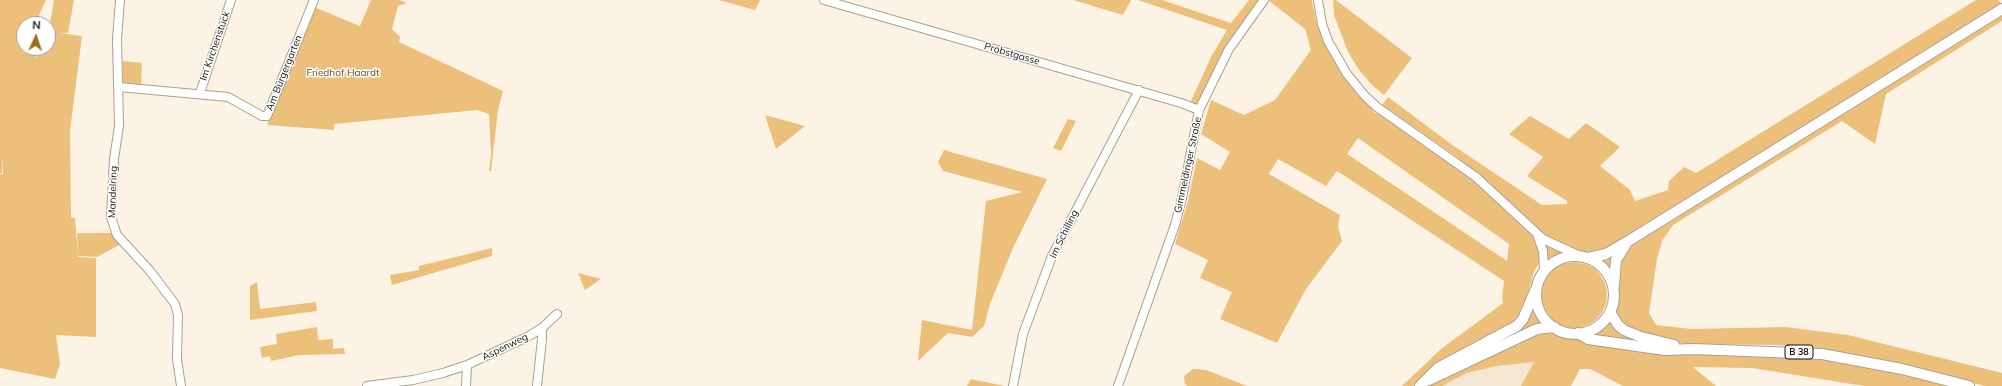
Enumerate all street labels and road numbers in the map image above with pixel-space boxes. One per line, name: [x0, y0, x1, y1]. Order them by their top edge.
street label: Im Kirchenstück: [197, 10, 233, 82]
street label: Am Bürgergarten: [263, 33, 305, 113]
street label: Probstgasse: [983, 40, 1041, 68]
street label: Gimmeldinger Straße: [1172, 116, 1204, 214]
street label: Mandelring: [106, 166, 120, 218]
street label: Im Schilling: [1047, 208, 1081, 260]
street label: Aspenweg: [480, 331, 530, 363]
road number: B 38: [1785, 345, 1813, 359]

